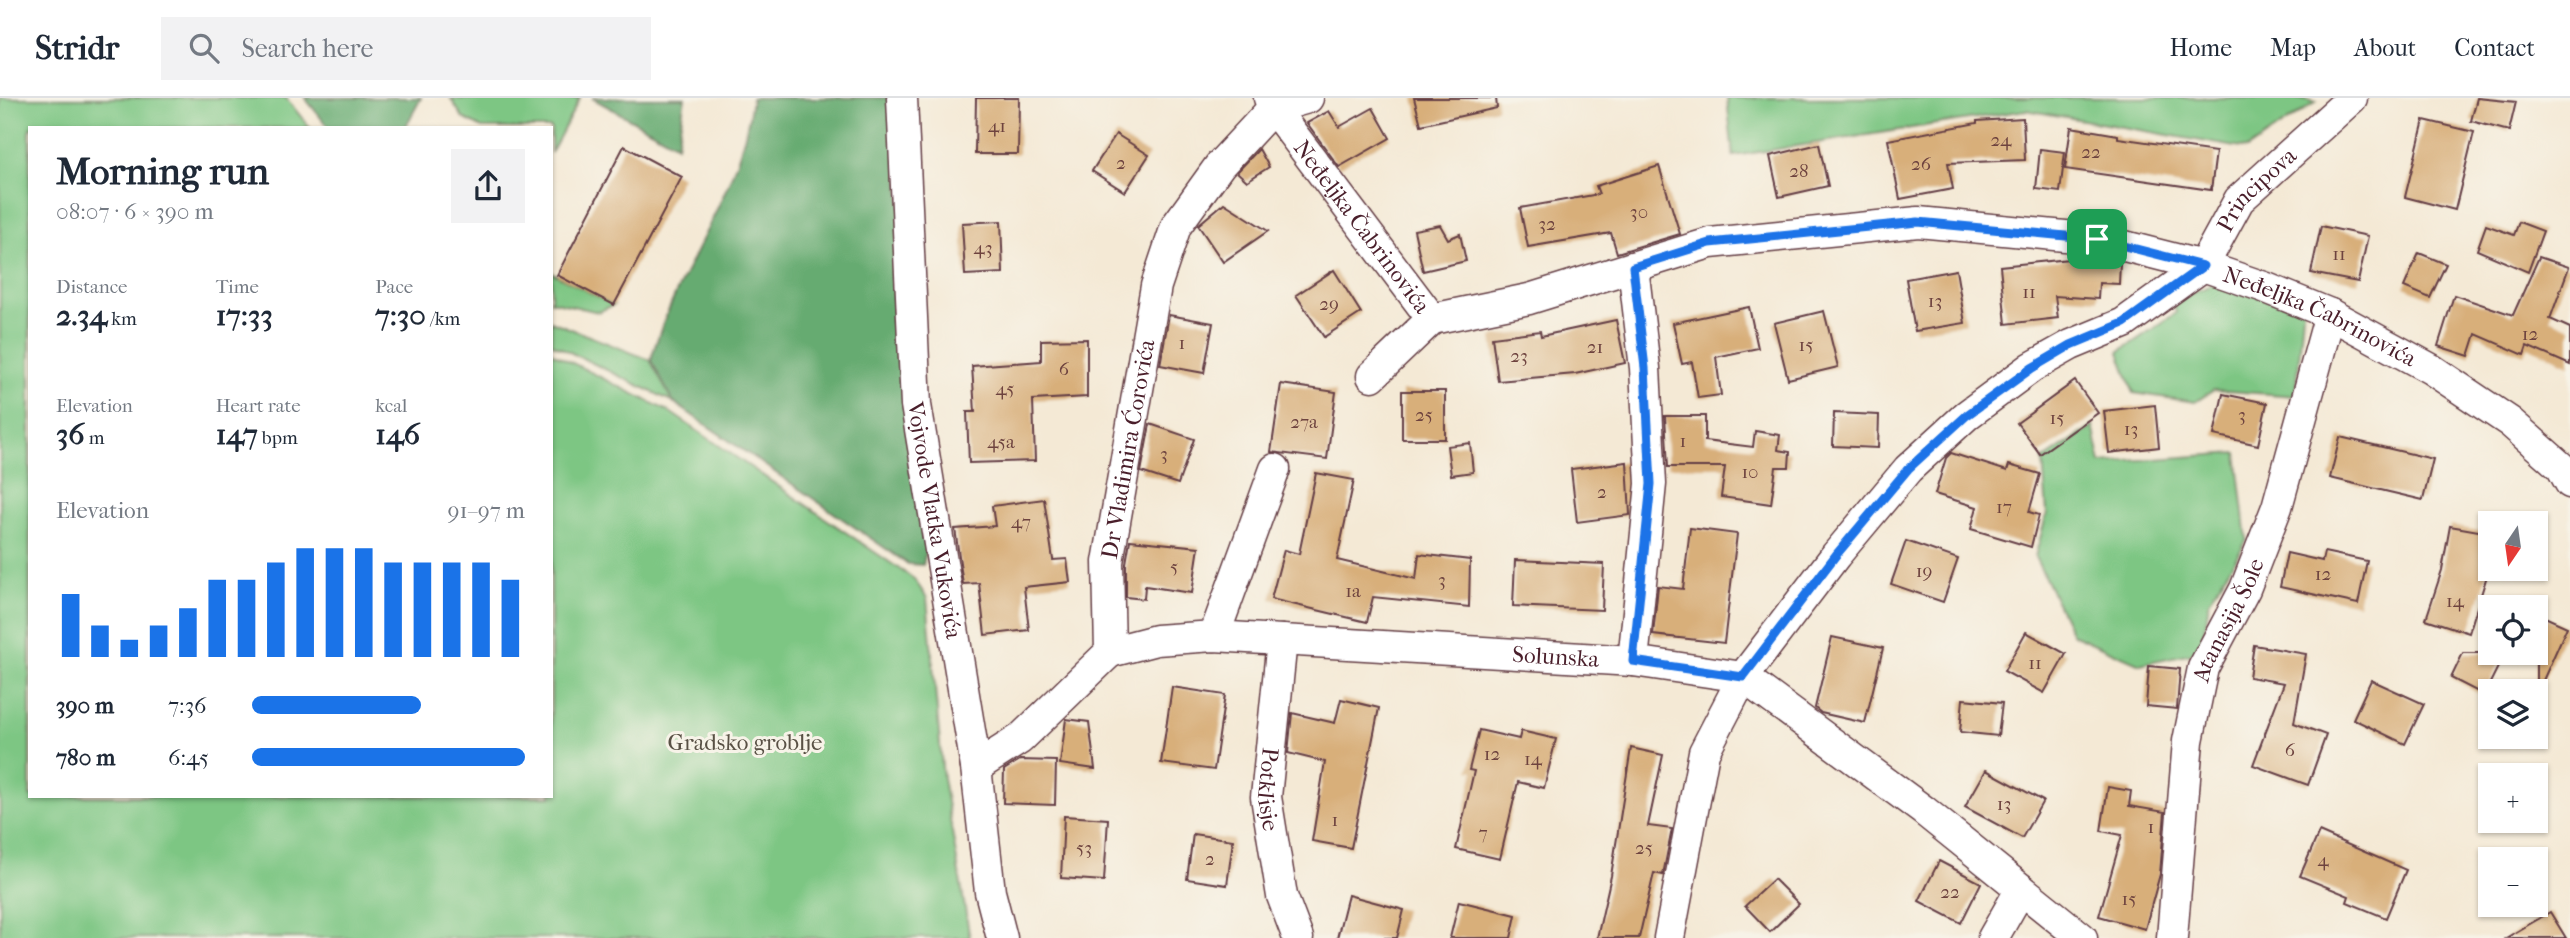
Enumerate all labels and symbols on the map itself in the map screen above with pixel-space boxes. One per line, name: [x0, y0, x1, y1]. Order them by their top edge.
house number: 41: [988, 115, 1006, 137]
house number: 24: [1991, 129, 2012, 151]
street label: Neđeljka Čabrinovića: [1288, 134, 1436, 319]
house number: 22: [2081, 141, 2101, 163]
street label: Principova: [2211, 141, 2302, 236]
house number: 2: [1116, 152, 1126, 174]
house number: 26: [1911, 153, 1932, 175]
house number: 28: [1789, 160, 1809, 182]
house number: 30: [1630, 201, 1648, 223]
pin: [2067, 209, 2127, 269]
house number: 32: [1538, 213, 1556, 235]
house number: 43: [973, 237, 993, 259]
house number: 11: [2332, 243, 2346, 265]
street label: Neđeljka Čabrinovića: [2220, 261, 2421, 372]
house number: 11: [2022, 281, 2036, 303]
house number: 13: [1928, 290, 1942, 312]
house number: 29: [1319, 293, 1339, 315]
house number: 12: [2522, 323, 2539, 345]
house number: 1: [1179, 332, 1185, 354]
house number: 15: [1799, 334, 1813, 356]
house number: 21: [1587, 336, 1603, 358]
street label: Dr Vladimira Ćorovića: [1095, 337, 1160, 561]
house number: 23: [1510, 345, 1528, 367]
house number: 6: [1059, 358, 1070, 380]
house number: 45: [996, 378, 1014, 400]
street label: Vojvode Vlatka Vukovića: [902, 399, 968, 641]
house number: 25: [1415, 404, 1433, 426]
house number: 3: [2238, 404, 2246, 426]
house number: 15: [2050, 407, 2064, 429]
house number: 27a: [1290, 411, 1318, 433]
house number: 13: [2124, 418, 2138, 440]
house number: 1: [1680, 430, 1686, 452]
house number: 45a: [987, 431, 1015, 453]
house number: 3: [1160, 443, 1168, 465]
house number: 10: [1741, 461, 1759, 483]
house number: 2: [1597, 481, 1607, 503]
house number: 17: [1996, 496, 2012, 518]
house number: 47: [1011, 511, 1031, 533]
north arrow: [2478, 511, 2548, 581]
street label: Atanasija Šole: [2187, 554, 2269, 685]
house number: 5: [1170, 556, 1178, 578]
house number: 19: [1916, 560, 1932, 582]
house number: 12: [2315, 563, 2332, 585]
house number: 3: [1438, 569, 1446, 591]
house number: 1a: [1345, 580, 1361, 602]
house number: 14: [2446, 590, 2465, 612]
street label: Solunska: [1512, 640, 1600, 672]
house number: 11: [2028, 652, 2042, 674]
park label: Gradsko groblje: [668, 729, 822, 756]
house number: 6: [2285, 739, 2296, 761]
house number: 12: [1484, 743, 1501, 765]
street label: Potklisje: [1252, 746, 1285, 833]
house number: 14: [1524, 748, 1543, 770]
house number: 13: [1997, 793, 2011, 815]
house number: 1: [1332, 809, 1338, 831]
house number: 1: [2148, 816, 2154, 838]
house number: 7: [1478, 822, 1488, 844]
house number: 53: [1076, 837, 1092, 859]
house number: 25: [1635, 837, 1653, 859]
house number: 2: [1205, 848, 1215, 870]
house number: 4: [2317, 849, 2329, 871]
house number: 22: [1940, 881, 1960, 903]
house number: 15: [2122, 888, 2136, 910]

